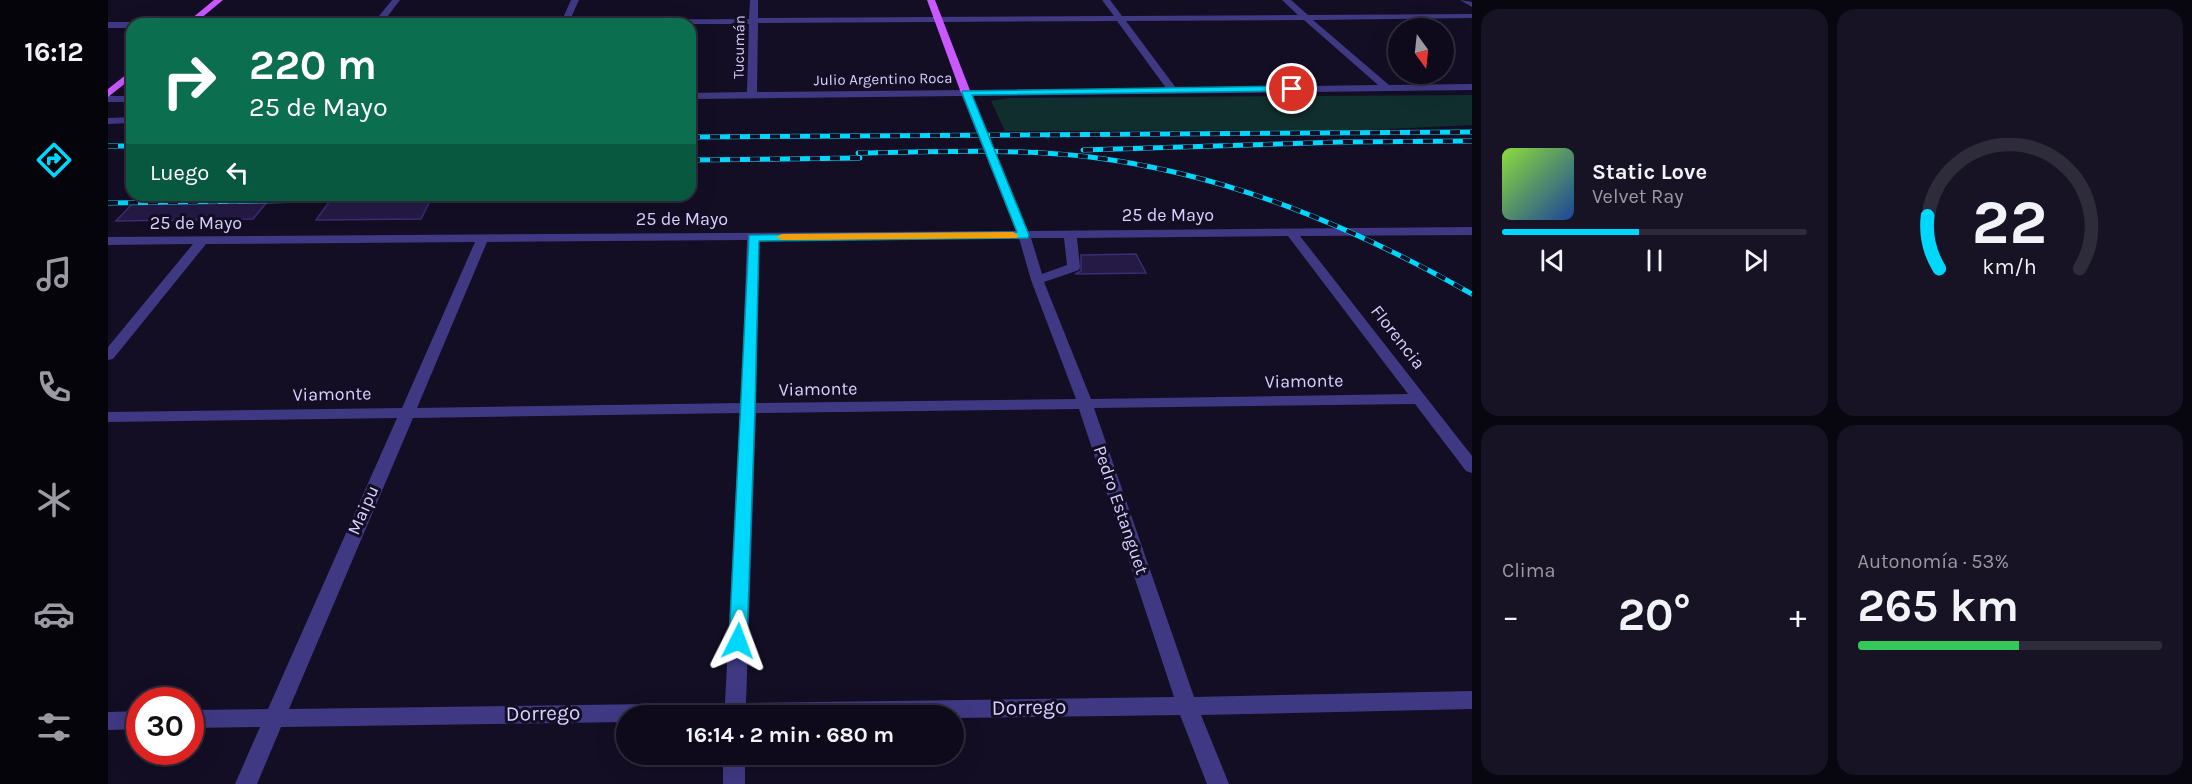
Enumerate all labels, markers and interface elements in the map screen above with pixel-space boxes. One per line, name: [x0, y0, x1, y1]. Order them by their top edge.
street label: Tucumán: [729, 15, 749, 79]
north arrow: [1388, 18, 1454, 84]
map controls: [1388, 18, 1454, 84]
text: 16:12: [24, 36, 84, 68]
text: 220 m: [249, 40, 377, 90]
icon: right: [150, 42, 228, 120]
pin: [1266, 63, 1317, 114]
street label: Julio Argentino Roca: [813, 69, 953, 89]
icon: arrive: [1275, 72, 1308, 105]
text: 25 de Mayo: [249, 91, 388, 123]
icon: directions: [33, 139, 75, 181]
icon: left: [221, 156, 254, 189]
text: Static Love: [1592, 159, 1707, 185]
text: Luego: [150, 160, 209, 186]
text: Velvet Ray: [1592, 185, 1684, 208]
text: 22: [1972, 187, 2047, 260]
street label: 25 de Mayo: [1122, 204, 1214, 226]
street label: 25 de Mayo: [636, 208, 728, 230]
street label: 25 de Mayo: [150, 212, 242, 234]
icon: previous: [1536, 244, 1569, 277]
icon: pause: [1638, 244, 1671, 277]
icon: next: [1739, 244, 1772, 277]
icon: music: [33, 253, 75, 295]
text: km/h: [1983, 255, 2037, 280]
street label: Florencia: [1366, 300, 1430, 374]
icon: phone: [33, 366, 75, 408]
street label: Viamonte: [1264, 369, 1344, 393]
street label: Viamonte: [778, 377, 858, 401]
street label: Viamonte: [292, 382, 372, 406]
street label: Pedro Estanguet: [1089, 443, 1153, 577]
icon: climate: [33, 479, 75, 521]
street label: Maipu: [342, 482, 384, 538]
text: Autonomía · 53%: [1858, 550, 2009, 573]
text: Clima: [1502, 559, 1556, 582]
text: 265 km: [1858, 580, 2019, 632]
text: 20°: [1618, 589, 1691, 641]
icon: car: [33, 593, 75, 635]
text: −: [1502, 597, 1519, 635]
text: +: [1789, 597, 1806, 635]
position arrow: [706, 609, 770, 673]
speed limit sign: 30: [126, 687, 204, 765]
street label: Dorrego: [991, 694, 1067, 720]
street label: Dorrego: [505, 700, 581, 726]
icon: filters: [33, 706, 75, 748]
text: 16:14 · 2 min · 680 m: [686, 722, 894, 748]

